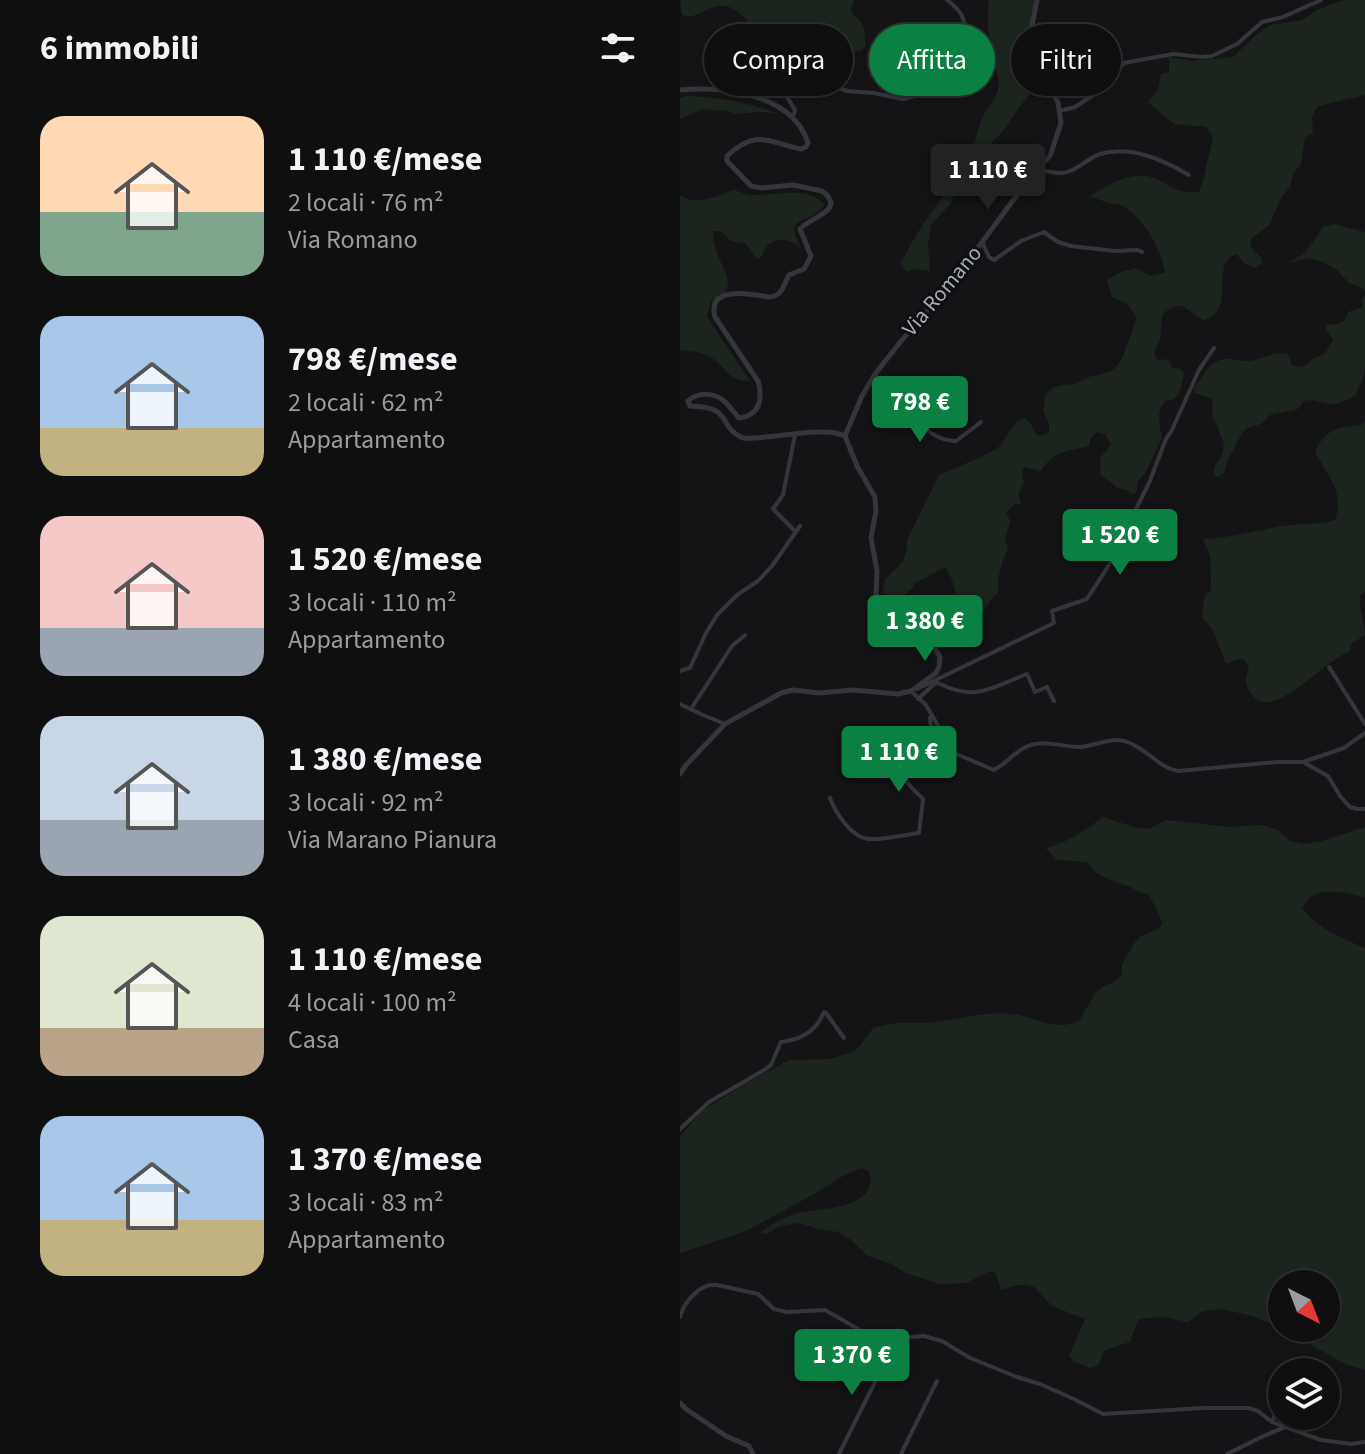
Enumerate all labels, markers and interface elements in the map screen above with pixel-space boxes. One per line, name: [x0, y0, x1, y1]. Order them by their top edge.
text: 6 immobili: [40, 24, 199, 73]
chip: Compra: [704, 24, 853, 96]
chip: Affitta: [869, 24, 995, 96]
chip: Filtri: [1011, 24, 1121, 96]
icon: filters: [596, 26, 640, 70]
text: 1 110 €/mese: [288, 135, 482, 184]
pin: 1 110 €: [914, 144, 1062, 212]
icon: home: [104, 148, 200, 244]
text: 1 110 €: [948, 151, 1028, 188]
text: 2 locali · 76 m²: [288, 184, 444, 221]
text: Via Romano: [288, 221, 418, 258]
street label: Via Romano: [894, 239, 990, 343]
text: 798 €/mese: [288, 335, 458, 384]
icon: home: [104, 348, 200, 444]
pin: 798 €: [864, 376, 976, 444]
text: 798 €: [890, 383, 950, 420]
text: 2 locali · 62 m²: [288, 384, 444, 421]
text: Appartamento: [288, 421, 445, 458]
pin: 1 520 €: [1046, 509, 1194, 577]
text: 1 520 €: [1080, 516, 1160, 553]
text: 1 520 €/mese: [288, 535, 482, 584]
icon: home: [104, 548, 200, 644]
text: 3 locali · 110 m²: [288, 584, 457, 621]
pin: 1 380 €: [851, 595, 999, 663]
text: 1 380 €: [885, 602, 965, 639]
text: Appartamento: [288, 621, 445, 658]
pin: 1 110 €: [825, 726, 973, 794]
text: 1 110 €: [859, 733, 939, 770]
text: 1 380 €/mese: [288, 735, 482, 784]
icon: home: [104, 748, 200, 844]
text: 3 locali · 92 m²: [288, 784, 444, 821]
text: Via Marano Pianura: [288, 821, 497, 858]
text: 1 110 €/mese: [288, 935, 482, 984]
icon: home: [104, 948, 200, 1044]
text: 4 locali · 100 m²: [288, 984, 457, 1021]
text: Casa: [288, 1021, 340, 1058]
text: 1 370 €/mese: [288, 1135, 482, 1184]
icon: home: [104, 1148, 200, 1244]
text: 3 locali · 83 m²: [288, 1184, 444, 1221]
text: Appartamento: [288, 1221, 445, 1258]
north arrow: [1268, 1270, 1340, 1342]
map controls: [1268, 1270, 1340, 1430]
pin: 1 370 €: [778, 1329, 926, 1397]
text: 1 370 €: [812, 1336, 892, 1373]
button: layers: [1268, 1358, 1340, 1430]

